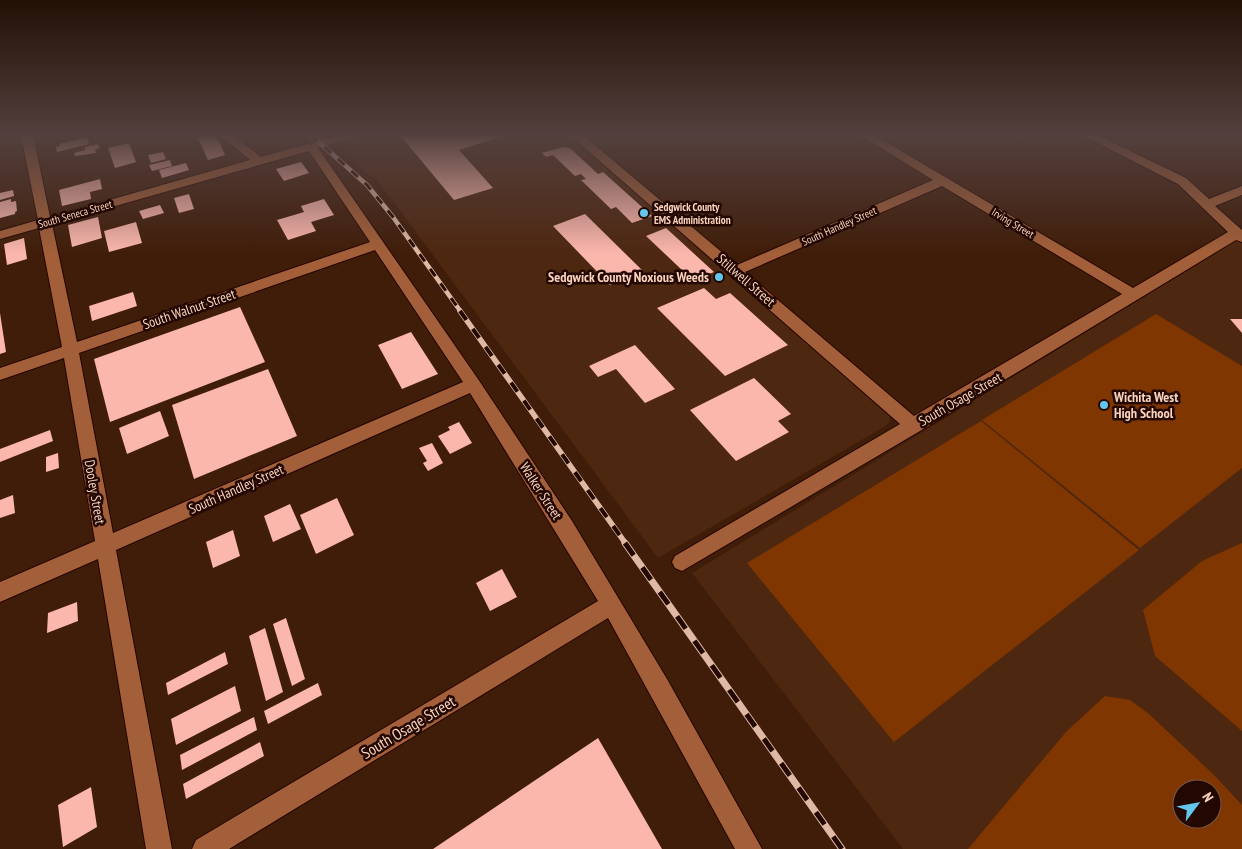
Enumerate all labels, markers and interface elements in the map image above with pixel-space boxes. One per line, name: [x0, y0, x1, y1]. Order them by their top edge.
street label: South Seneca Street: [36, 197, 114, 231]
place label: Sedgwick County EMS Administration: [654, 200, 731, 227]
street label: South Handley Street: [800, 203, 878, 249]
street label: Irving Street: [989, 205, 1037, 241]
marker: Sedgwick County EMS Administration: [638, 207, 650, 219]
street label: Stillwell Street: [713, 250, 779, 310]
place label: Sedgwick County Noxious Weeds: [548, 268, 709, 286]
marker: Sedgwick County Noxious Weeds: [713, 271, 725, 283]
street label: South Walnut Street: [140, 285, 238, 333]
street label: South Osage Street: [915, 368, 1005, 430]
place label: Wichita West High School: [1113, 388, 1178, 422]
marker: Wichita West High School: [1098, 399, 1110, 411]
street label: Dooley Street: [80, 458, 110, 526]
street label: Walker Street: [516, 459, 566, 523]
street label: South Handley Street: [186, 460, 286, 518]
street label: South Osage Street: [357, 691, 459, 763]
north arrow: [1172, 779, 1222, 829]
text: N: [1198, 789, 1218, 805]

